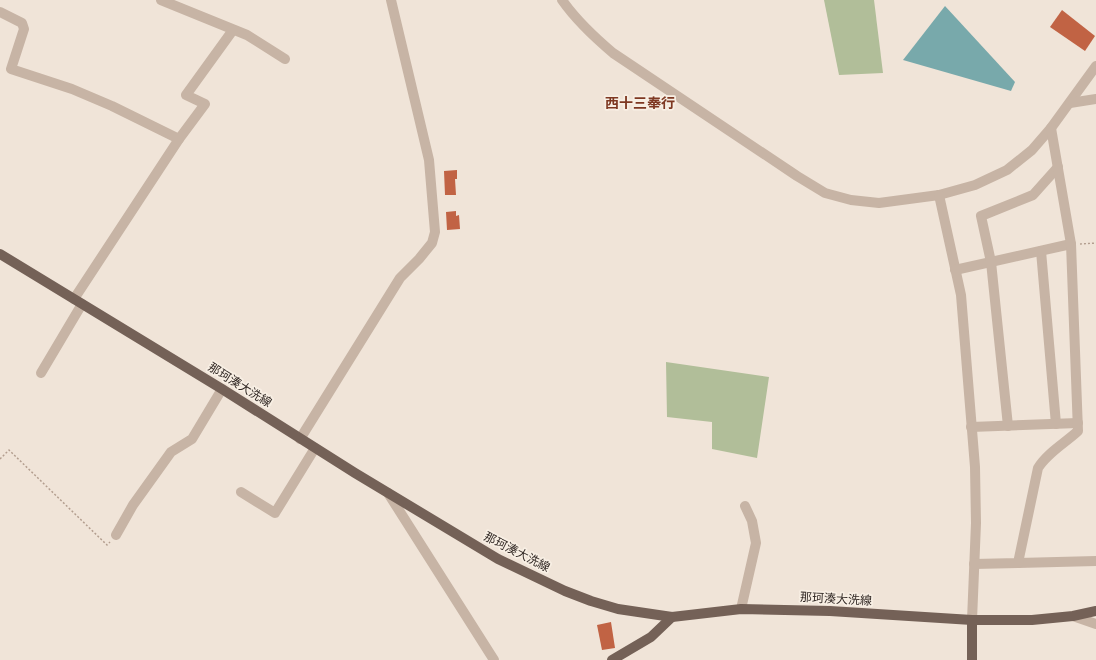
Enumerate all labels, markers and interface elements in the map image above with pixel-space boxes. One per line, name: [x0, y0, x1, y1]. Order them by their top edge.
district label: 西十三奉行: [605, 95, 675, 112]
street label: 那珂湊大洗線: [206, 360, 274, 410]
street label: 那珂湊大洗線: [482, 529, 552, 575]
street label: 那珂湊大洗線: [800, 590, 872, 608]

